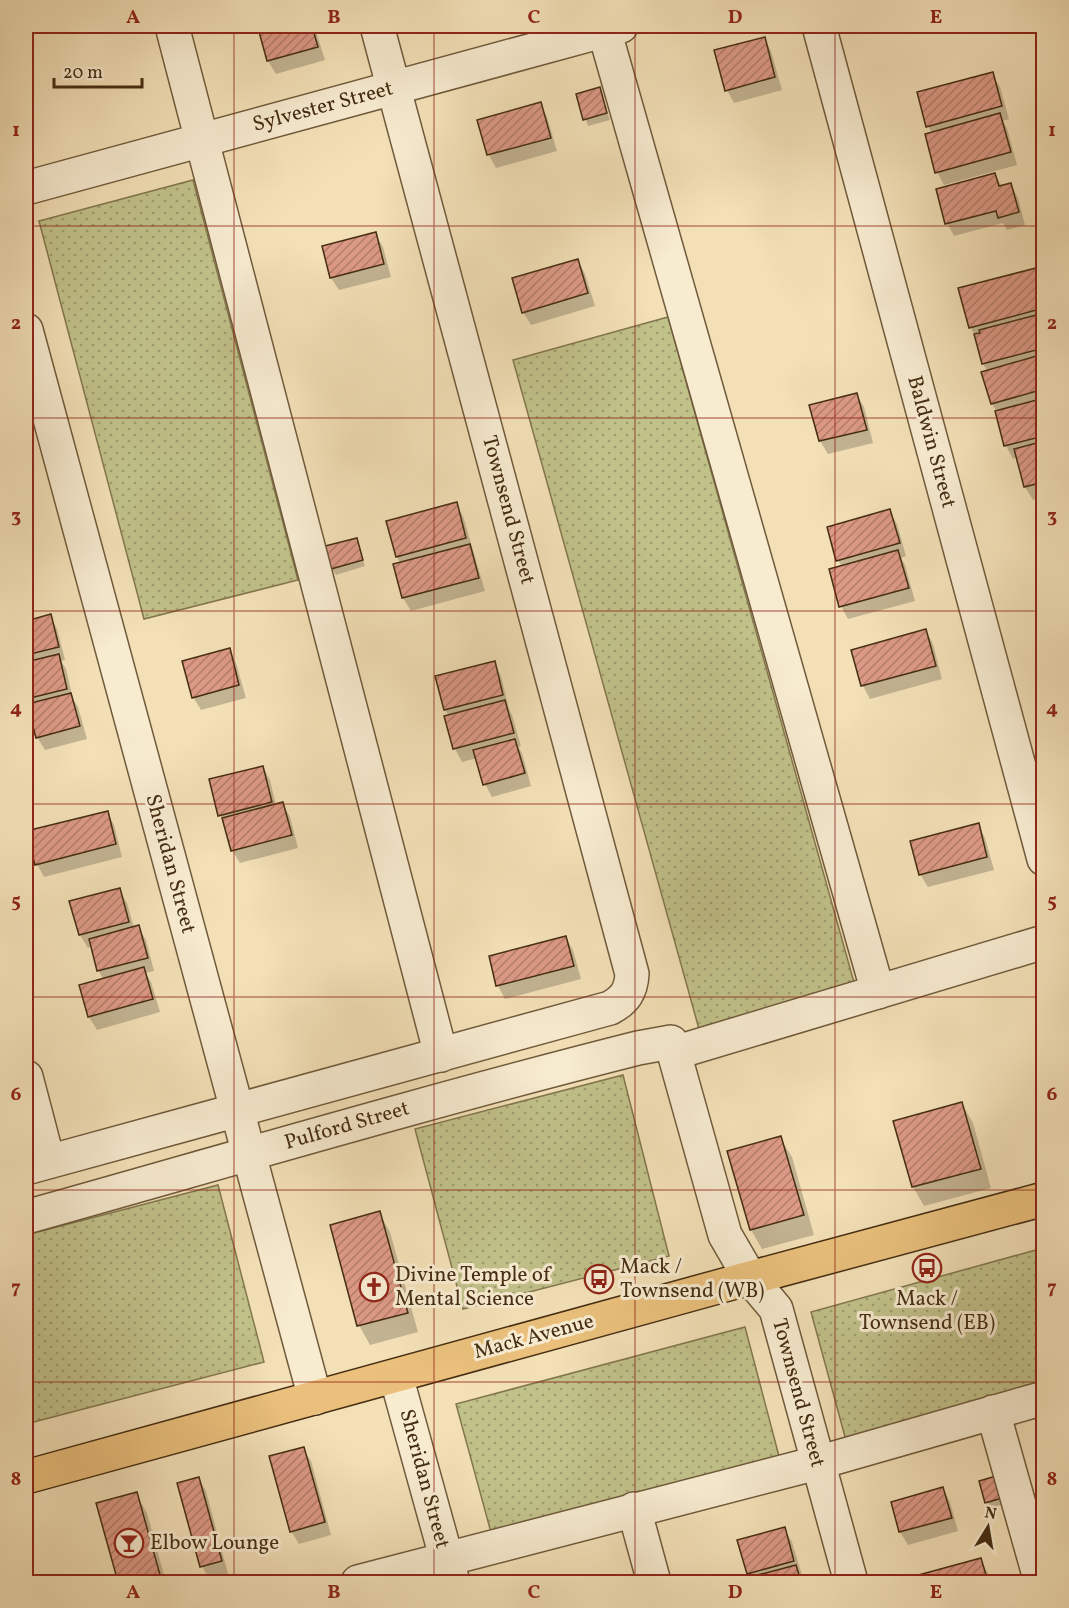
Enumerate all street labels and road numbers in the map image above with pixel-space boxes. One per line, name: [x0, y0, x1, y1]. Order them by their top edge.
street label: Sylvester Street: [250, 74, 396, 140]
street label: Baldwin Street: [899, 373, 963, 511]
street label: Townsend Street: [474, 432, 542, 588]
street label: Sheridan Street: [137, 791, 203, 937]
street label: Pulford Street: [281, 1094, 413, 1158]
street label: Mack Avenue: [471, 1307, 597, 1367]
street label: Townsend Street: [764, 1315, 832, 1471]
street label: Sheridan Street: [391, 1406, 457, 1552]

